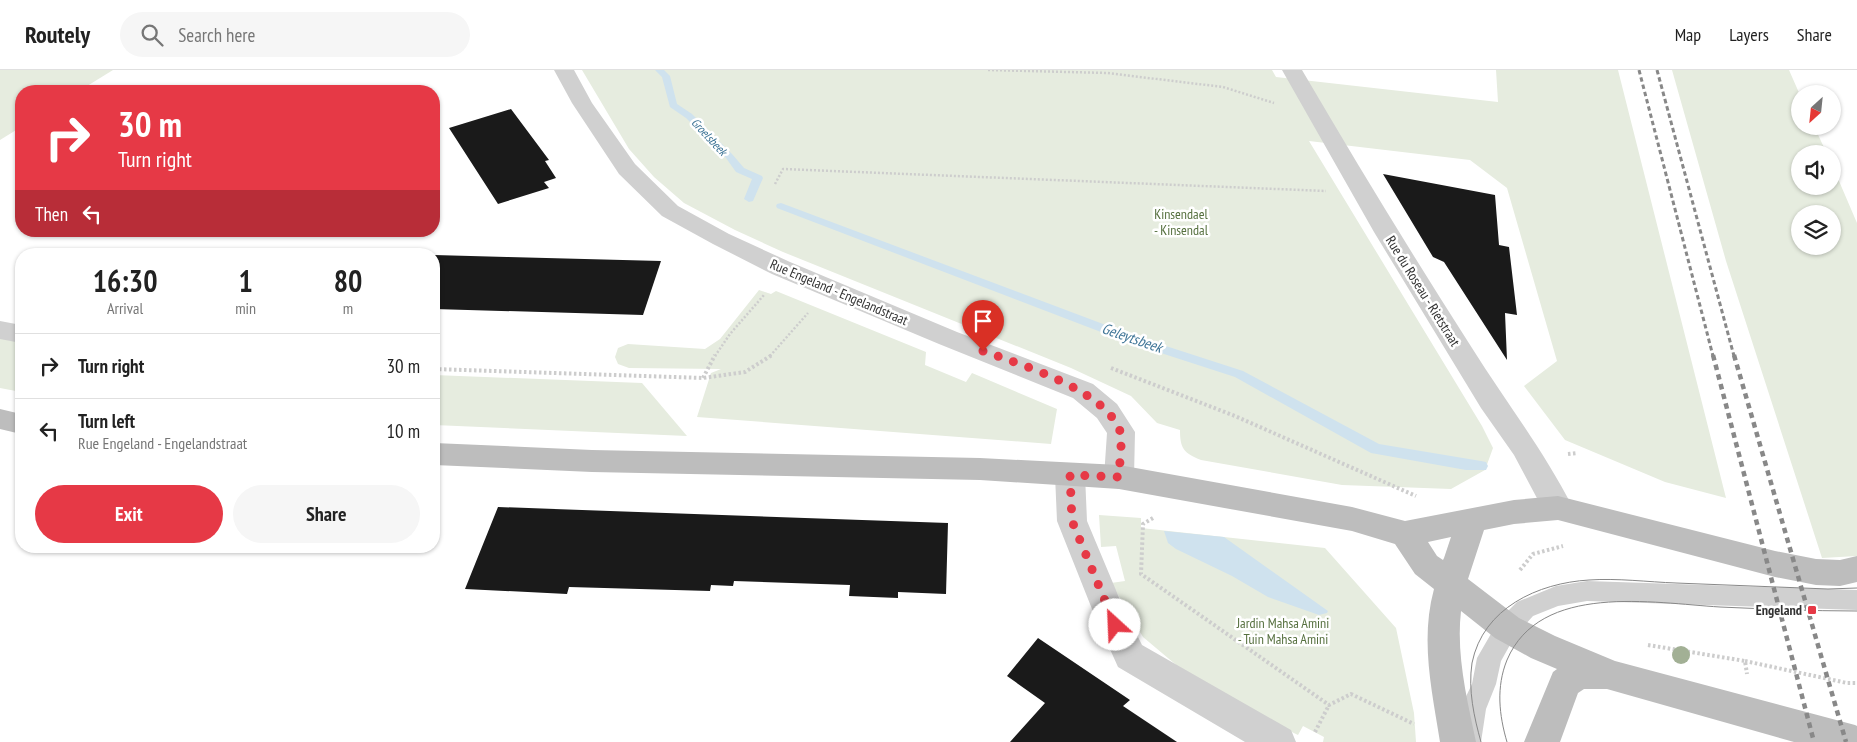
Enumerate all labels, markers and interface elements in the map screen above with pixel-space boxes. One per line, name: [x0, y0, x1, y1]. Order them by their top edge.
search box: [120, 12, 470, 57]
text: Routely: [25, 19, 90, 50]
icon: search: [138, 21, 166, 49]
text: Search here: [178, 23, 255, 47]
text: Map: [1675, 23, 1701, 46]
text: Layers: [1729, 23, 1769, 46]
text: Share: [1797, 23, 1832, 46]
north arrow: [1791, 85, 1841, 135]
map controls: [1791, 85, 1841, 255]
text: 30 m: [118, 101, 182, 147]
icon: right: [35, 105, 100, 170]
water label: Groelsbeek: [688, 115, 731, 160]
text: Turn right: [118, 145, 192, 173]
button: sound: [1791, 145, 1841, 195]
icon: left: [78, 200, 106, 228]
text: Then: [35, 202, 68, 226]
park label: Kinsendael - Kinsendal: [1154, 205, 1209, 239]
button: layers: [1791, 205, 1841, 255]
street label: Rue du Roseau - Rietstraat: [1382, 232, 1464, 350]
street label: Rue Engeland - Engelandstraat: [767, 255, 911, 329]
text: 16:30: [93, 261, 158, 300]
text: 1: [238, 261, 253, 300]
text: 80: [334, 261, 362, 300]
text: Arrival: [107, 298, 143, 318]
text: min: [235, 298, 256, 318]
text: m: [343, 298, 353, 318]
pin: [962, 300, 1004, 351]
icon: arrive: [969, 307, 997, 335]
water label: Geleytsbeek: [1100, 318, 1167, 357]
icon: right: [35, 352, 63, 380]
text: Turn right: [78, 354, 144, 378]
text: 30 m: [387, 354, 420, 378]
text: Turn left: [78, 409, 135, 433]
icon: left: [35, 417, 63, 445]
text: 10 m: [387, 419, 420, 443]
text: Rue Engeland - Engelandstraat: [78, 433, 247, 453]
button: Exit: [35, 485, 223, 543]
button: Share: [233, 485, 420, 543]
position arrow: [1088, 598, 1140, 650]
place label: Engeland: [1756, 601, 1802, 619]
marker: Engeland: [1806, 604, 1818, 616]
park label: Jardin Mahsa Amini - Tuin Mahsa Amini: [1236, 614, 1329, 648]

